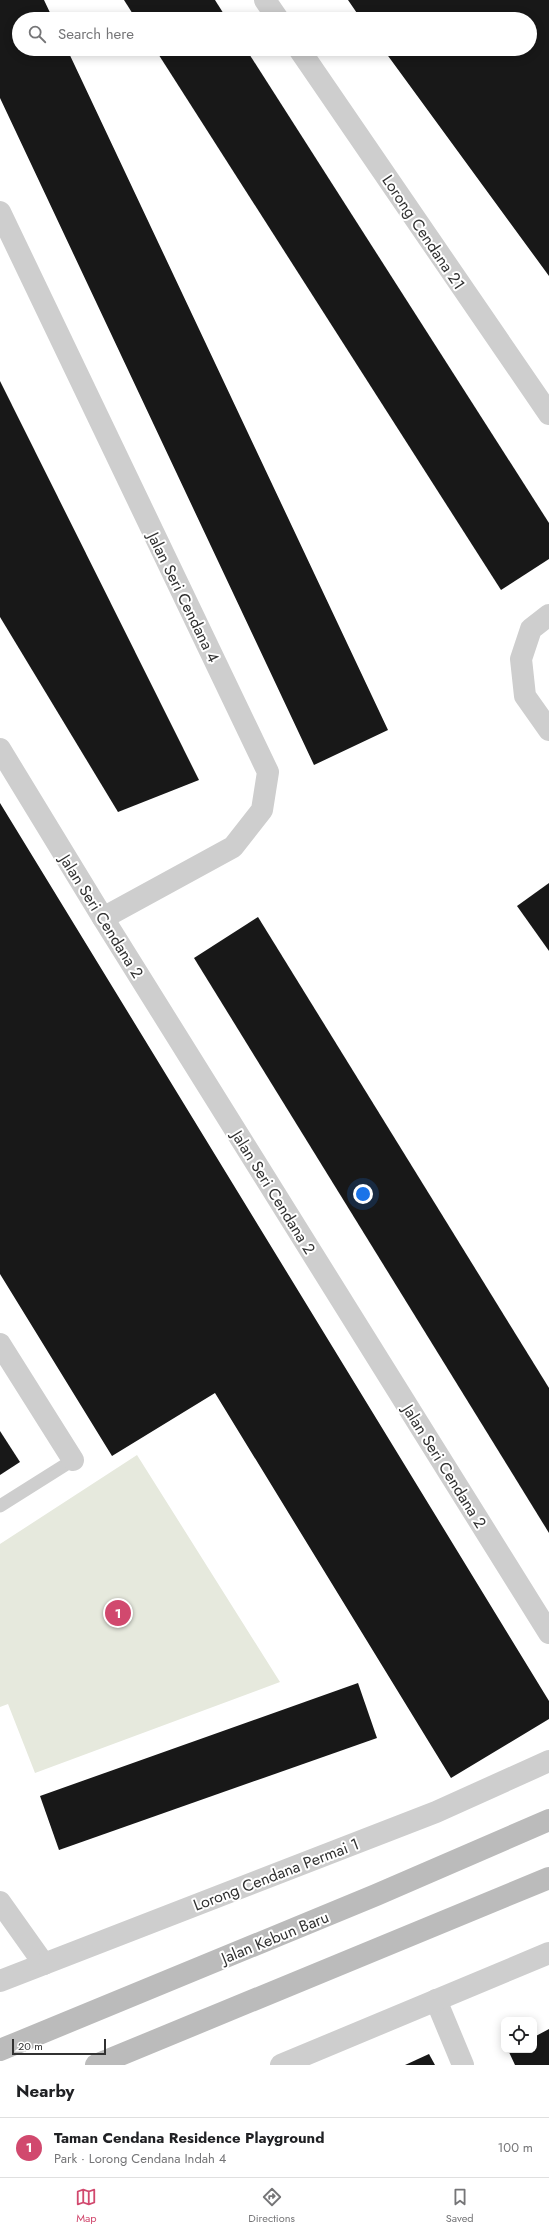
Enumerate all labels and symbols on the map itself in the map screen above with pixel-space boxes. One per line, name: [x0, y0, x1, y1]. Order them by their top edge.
street label: Lorong Cendana 21: [377, 170, 471, 294]
street label: Jalan Seri Cendana 4: [141, 526, 225, 666]
street label: Jalan Seri Cendana 2: [53, 848, 149, 983]
street label: Jalan Seri Cendana 2: [225, 1124, 321, 1259]
your location: [353, 1184, 373, 1204]
street label: Jalan Seri Cendana 2: [396, 1398, 492, 1533]
pin: 1: [105, 1598, 131, 1628]
street label: Lorong Cendana Permai 1: [190, 1832, 362, 1917]
street label: Jalan Kebun Baru: [216, 1905, 332, 1970]
scale bar: [12, 2037, 106, 2056]

